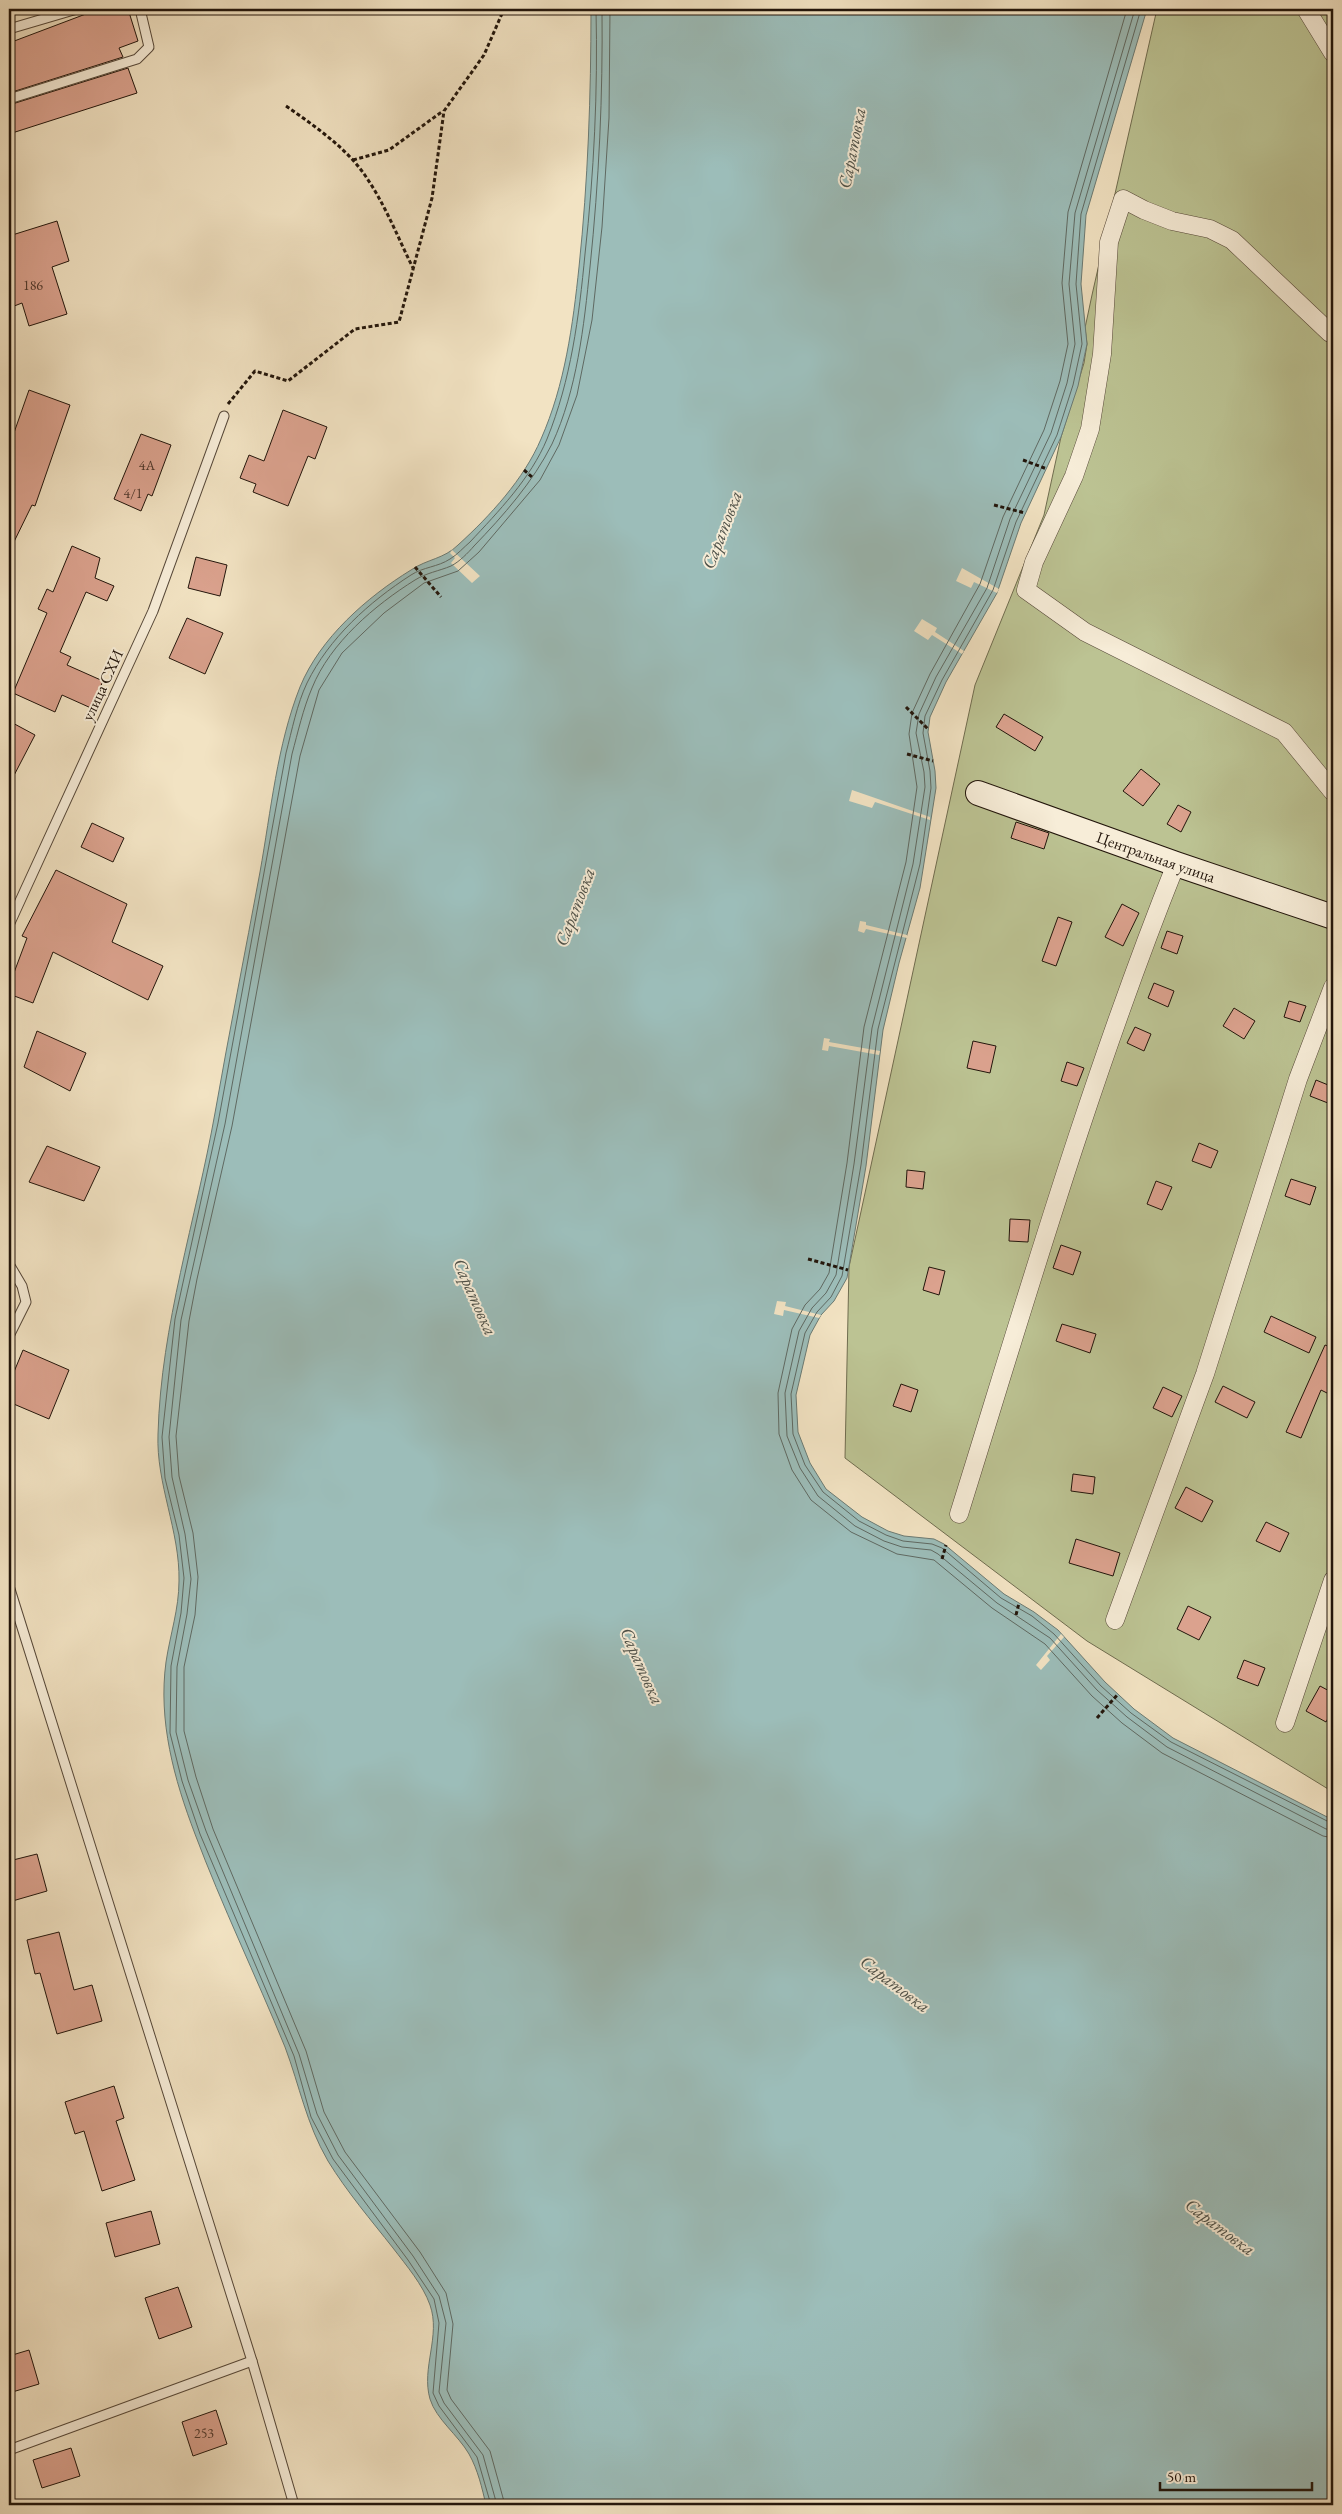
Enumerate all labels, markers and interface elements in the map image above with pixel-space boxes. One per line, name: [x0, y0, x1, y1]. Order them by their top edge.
water label: Саратовка: [832, 106, 872, 190]
house number: 186: [23, 276, 43, 294]
house number: 4А: [139, 456, 156, 474]
house number: 4/1: [123, 484, 143, 502]
water label: Саратовка: [696, 488, 748, 572]
street label: улица СХИ: [77, 646, 128, 724]
street label: Центральная улица: [1094, 826, 1218, 888]
water label: Саратовка: [549, 865, 601, 949]
water label: Саратовка: [447, 1255, 503, 1339]
water label: Саратовка: [614, 1624, 670, 1708]
water label: Саратовка: [855, 1950, 935, 2018]
water label: Саратовка: [1180, 2193, 1260, 2261]
house number: 253: [194, 2424, 214, 2442]
scale bar: [1160, 2459, 1312, 2491]
text: 50 m: [1167, 2467, 1196, 2486]

